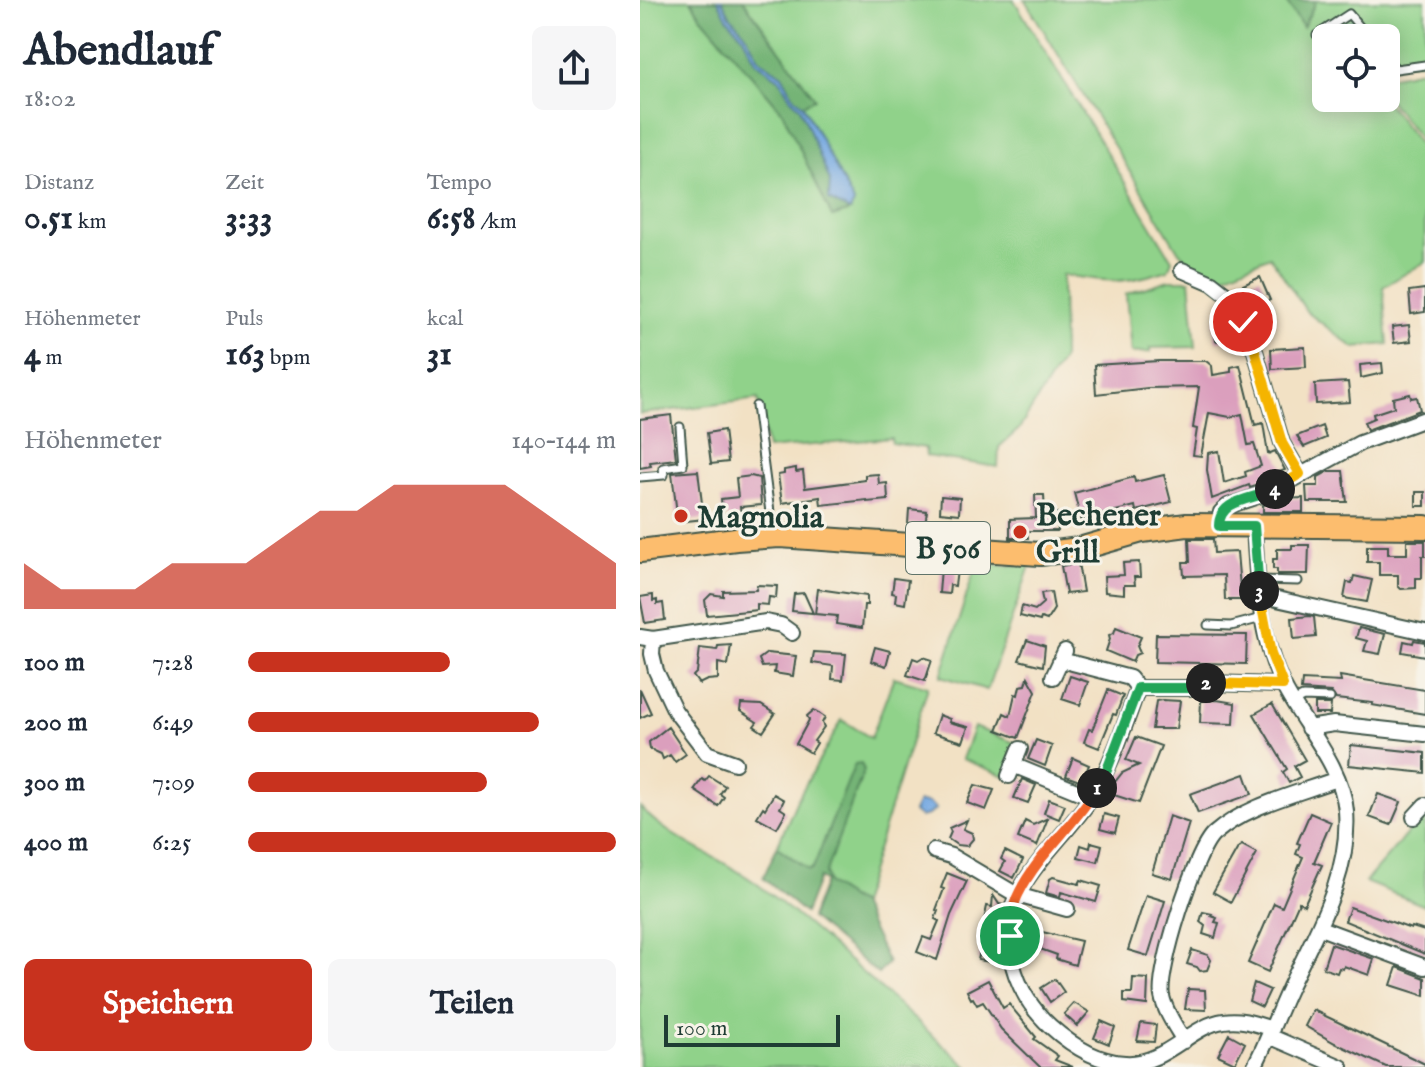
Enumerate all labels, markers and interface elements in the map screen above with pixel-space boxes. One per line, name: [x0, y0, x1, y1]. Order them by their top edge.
text: Abendlauf: [24, 24, 214, 80]
map controls: [1312, 24, 1400, 112]
button: locate: [1312, 24, 1400, 112]
button: share: [532, 26, 616, 110]
text: 18:02: [24, 82, 76, 115]
text: Distanz: [24, 169, 94, 197]
text: Zeit: [225, 169, 264, 197]
text: Tempo: [427, 169, 492, 197]
text: 0.51: [24, 197, 73, 240]
text: 3:33: [225, 197, 272, 240]
text: 6:58: [427, 197, 476, 240]
text: km: [73, 208, 107, 236]
text: /km: [476, 208, 517, 236]
pin: [1209, 288, 1277, 356]
icon: check: [1221, 300, 1265, 344]
text: Höhenmeter: [24, 305, 141, 333]
text: Puls: [225, 305, 263, 333]
text: kcal: [427, 305, 463, 333]
text: 4: [24, 333, 41, 376]
text: 163: [225, 333, 265, 376]
text: 31: [427, 333, 452, 376]
text: m: [41, 344, 62, 372]
text: bpm: [265, 344, 310, 372]
text: Höhenmeter: [24, 424, 162, 457]
text: 140–144 m: [511, 424, 616, 457]
pin: 4: [1255, 469, 1295, 509]
text: 4: [1270, 475, 1280, 503]
place label: Bechener Grill: [1036, 496, 1161, 574]
place label: Magnolia: [697, 498, 825, 539]
marker: Magnolia: [672, 507, 690, 525]
road number: B 506: [906, 522, 990, 574]
marker: Bechener Grill: [1011, 523, 1029, 541]
pin: 3: [1239, 571, 1279, 611]
text: 3: [1255, 577, 1263, 605]
text: 100 m: [24, 646, 85, 679]
text: 7:28: [152, 646, 193, 679]
pin: 2: [1186, 663, 1226, 703]
text: 2: [1201, 669, 1211, 697]
text: 200 m: [24, 706, 88, 739]
text: 6:49: [152, 706, 194, 739]
text: 300 m: [24, 766, 85, 799]
text: 7:09: [152, 766, 195, 799]
pin: 1: [1077, 768, 1117, 808]
text: 1: [1093, 774, 1101, 802]
text: 400 m: [24, 826, 88, 859]
text: 6:25: [152, 826, 191, 859]
pin: [976, 902, 1044, 970]
icon: arrive: [988, 914, 1032, 958]
button: Speichern: [24, 959, 312, 1051]
button: Teilen: [328, 959, 616, 1051]
scale bar: [664, 1011, 840, 1047]
text: 100 m: [676, 1015, 728, 1043]

